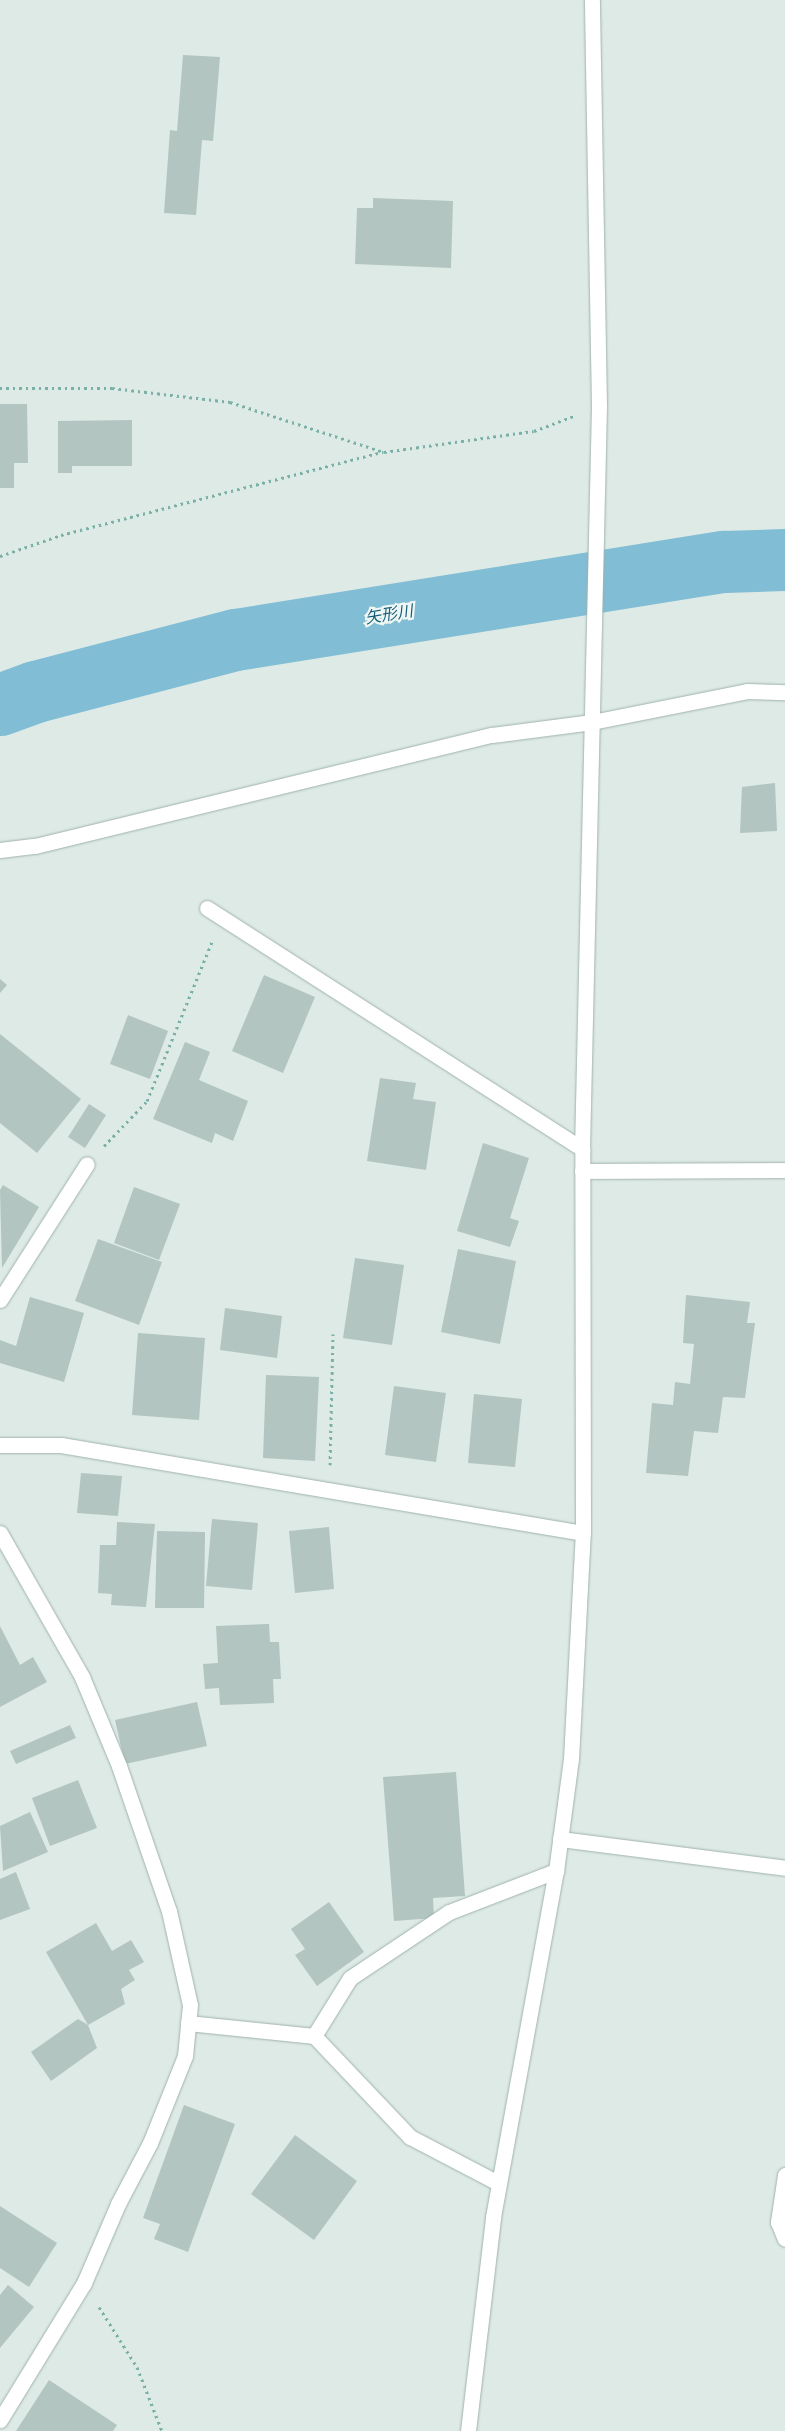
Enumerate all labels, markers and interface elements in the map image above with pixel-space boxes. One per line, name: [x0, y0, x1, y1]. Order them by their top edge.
water label: 矢形川: [364, 602, 414, 628]

